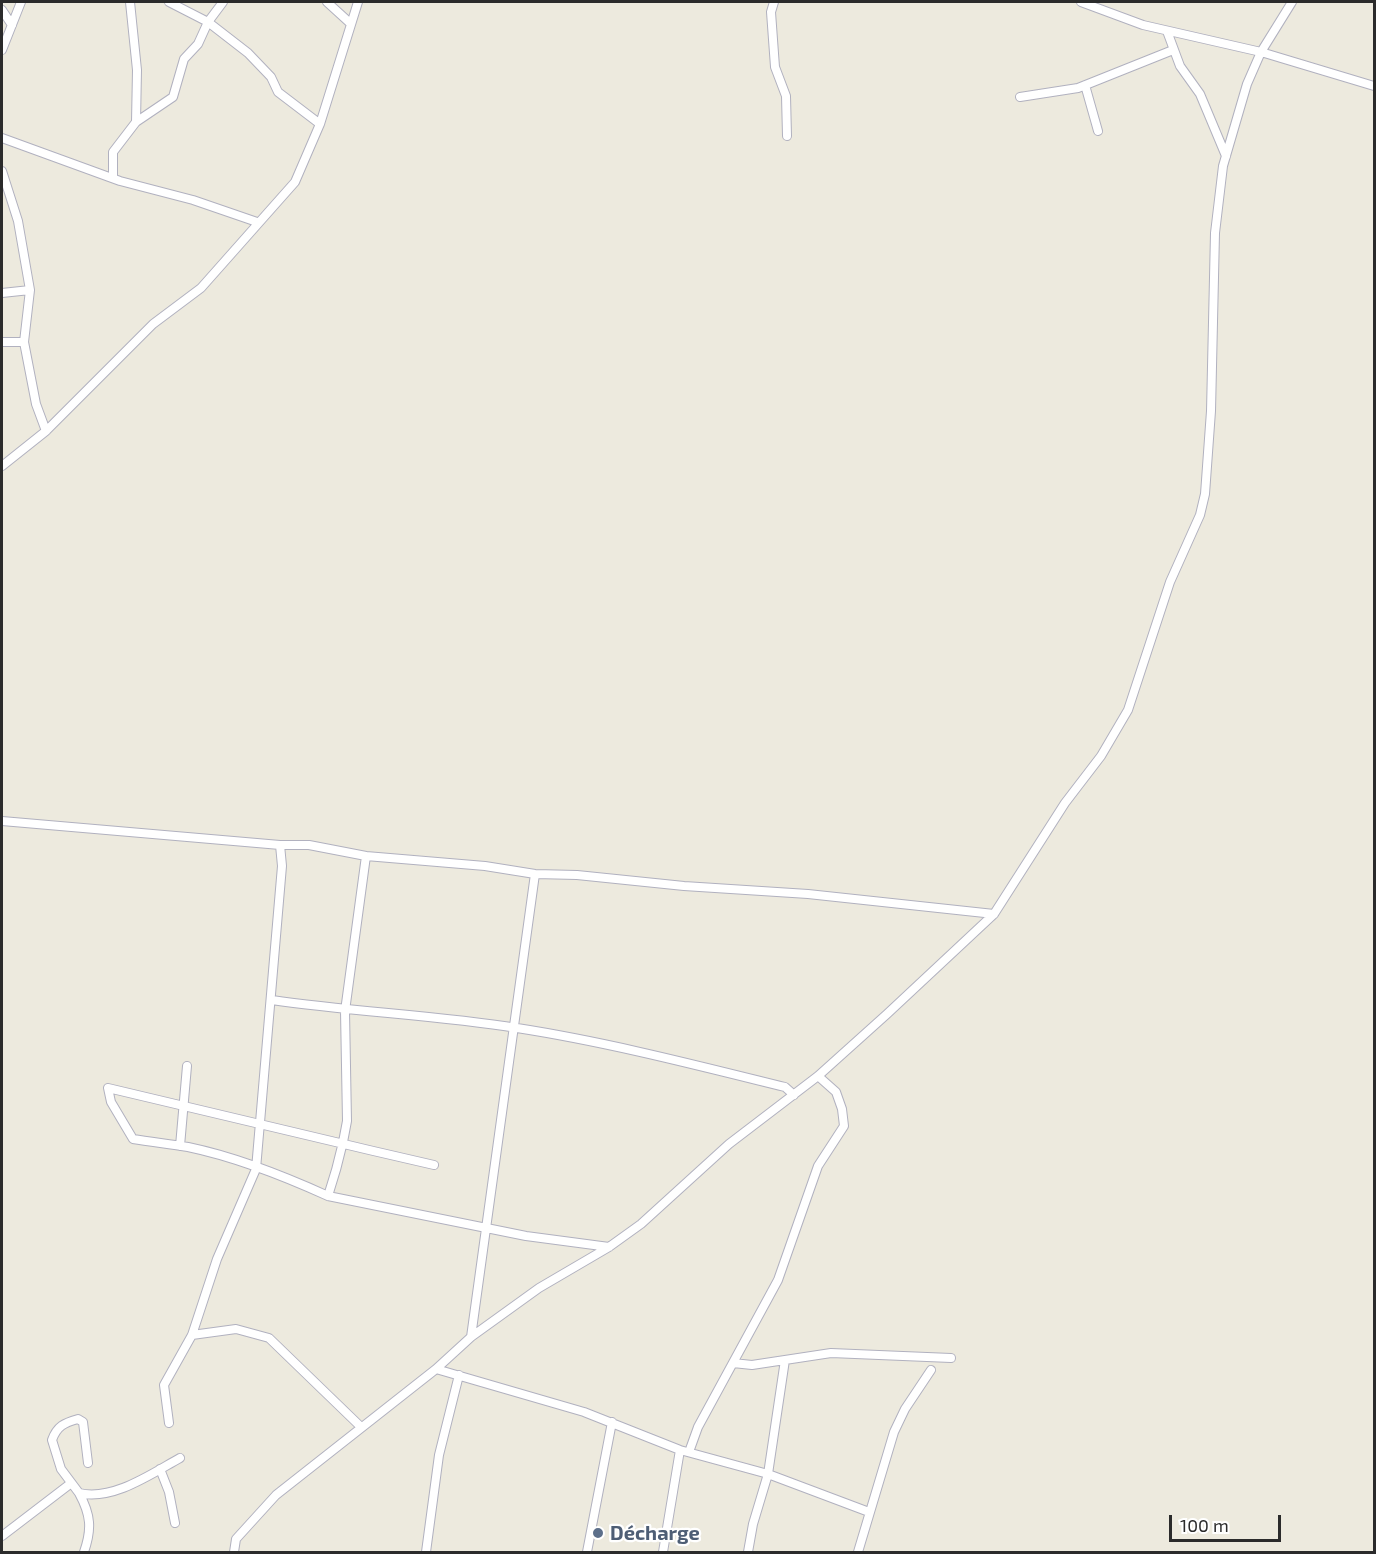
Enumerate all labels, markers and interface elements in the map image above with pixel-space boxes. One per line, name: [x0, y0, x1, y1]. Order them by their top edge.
scale bar: [1172, 1503, 1284, 1541]
text: 100 m: [1180, 1514, 1229, 1536]
place label: Décharge: [610, 1521, 700, 1545]
marker: Décharge: [591, 1526, 605, 1540]

